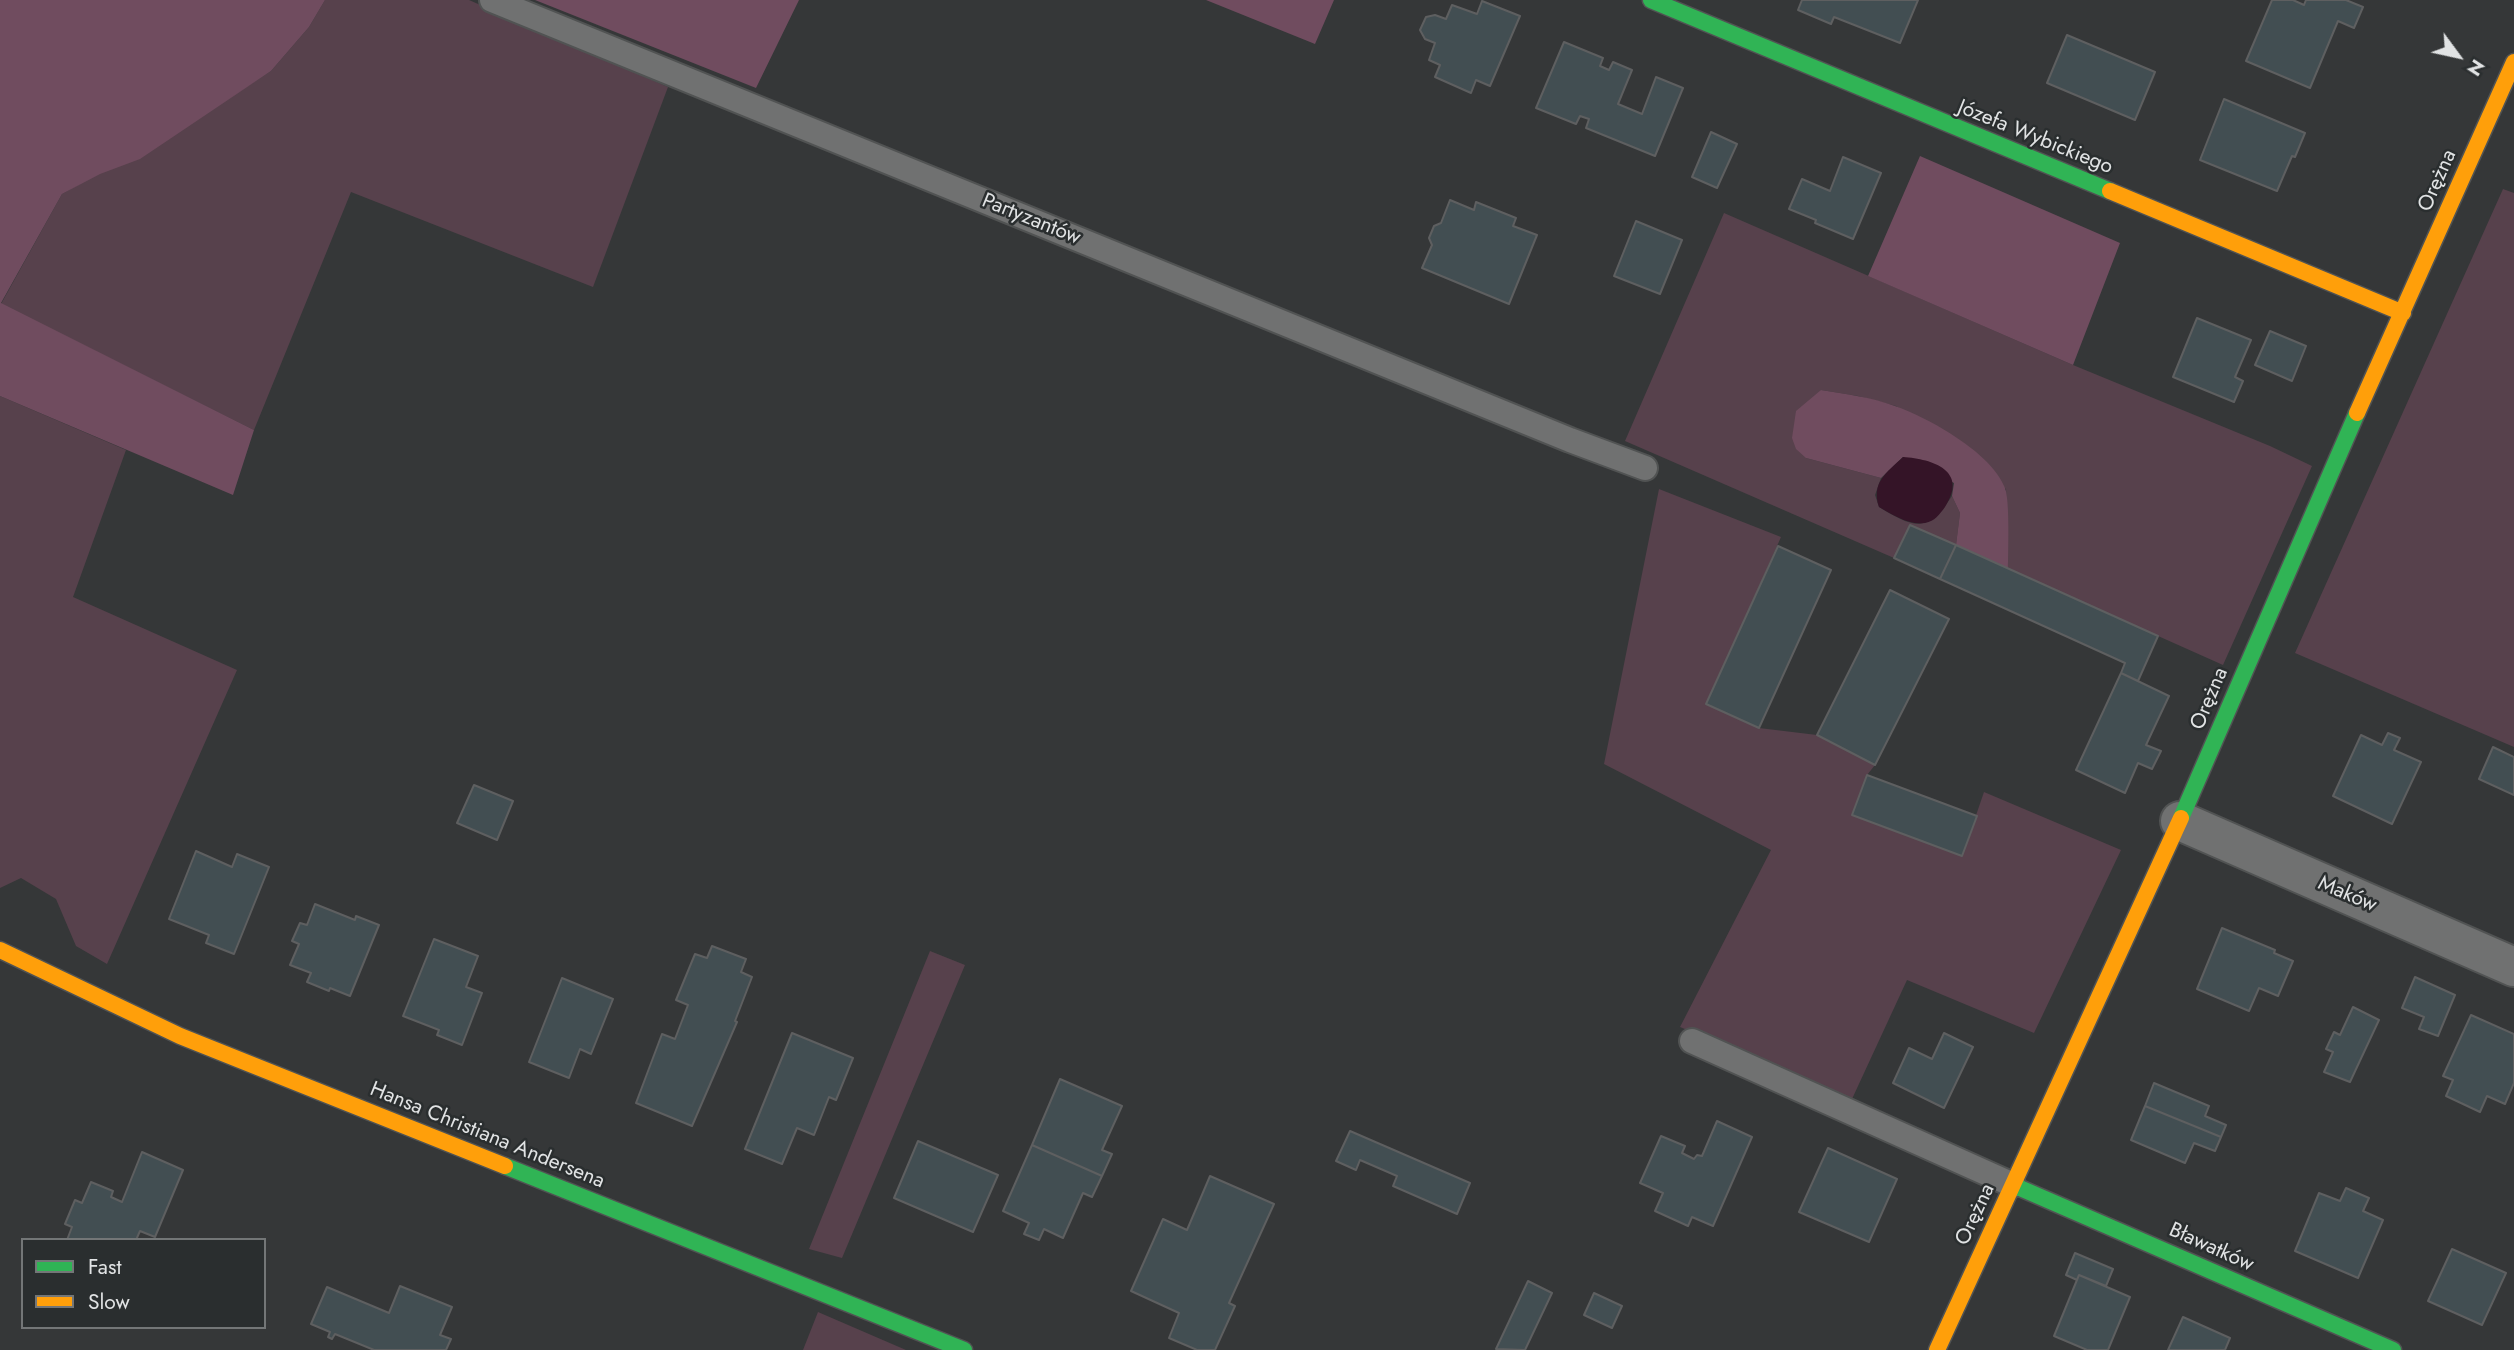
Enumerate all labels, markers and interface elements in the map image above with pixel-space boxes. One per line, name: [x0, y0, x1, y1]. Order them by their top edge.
north arrow: [2423, 21, 2493, 91]
text: N: [2461, 54, 2491, 81]
street label: Józefa Wybickiego: [1954, 95, 2116, 181]
street label: Orężna: [2413, 146, 2463, 216]
street label: Partyzantów: [978, 189, 1084, 251]
street label: Orężna: [2186, 664, 2234, 734]
street label: Maków: [2314, 871, 2380, 919]
street label: Hansa Christiana Andersena: [366, 1077, 608, 1195]
street label: Orężna: [1951, 1180, 2001, 1250]
street label: Bławatków: [2165, 1218, 2257, 1278]
legend: [21, 1238, 266, 1329]
text: Fast: [88, 1252, 121, 1282]
text: Slow: [88, 1287, 130, 1317]

